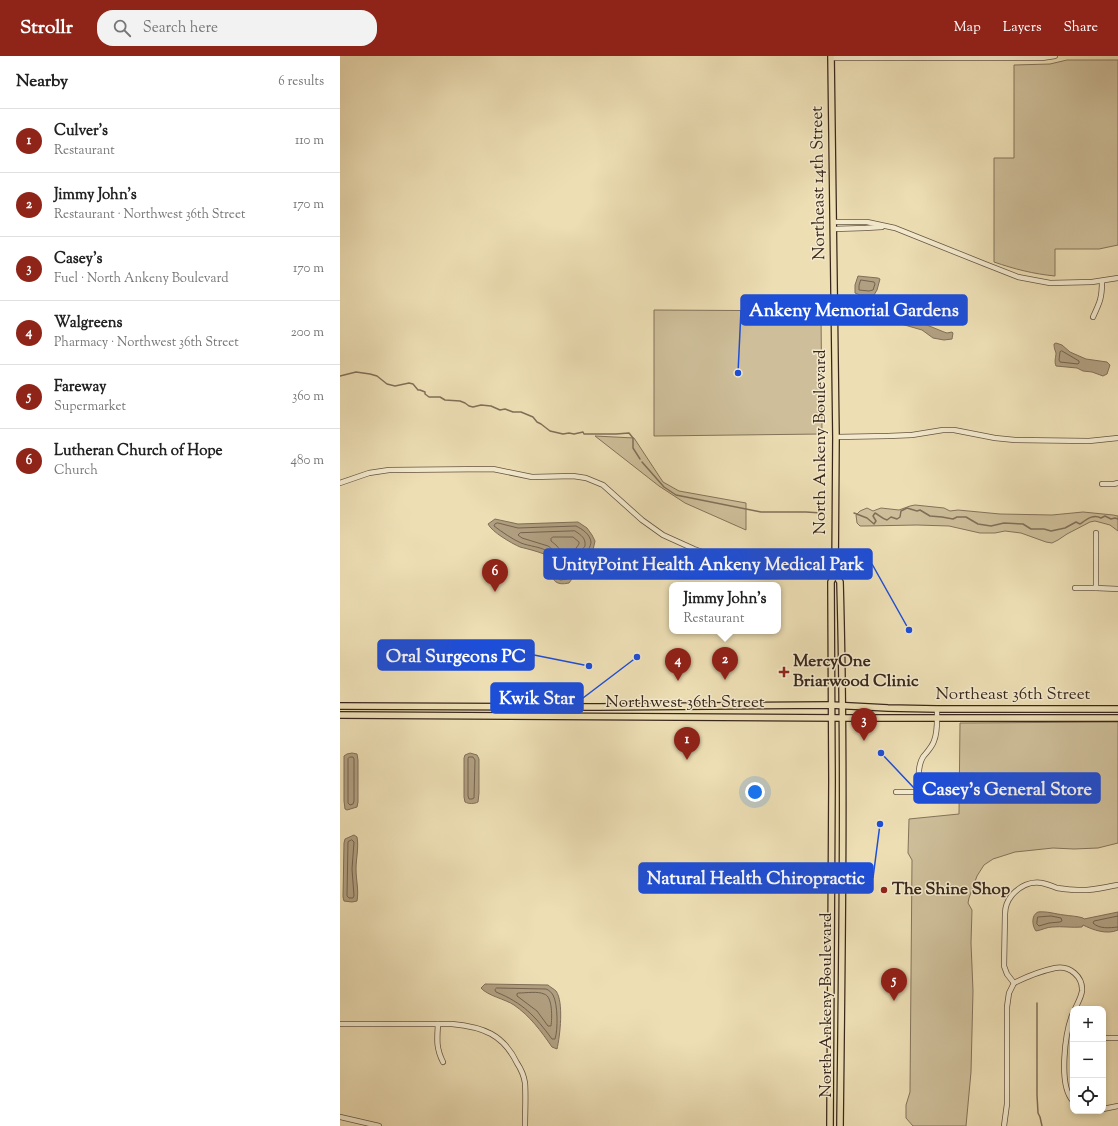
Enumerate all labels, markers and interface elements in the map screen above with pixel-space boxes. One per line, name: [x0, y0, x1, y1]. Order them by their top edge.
search box: [97, 10, 377, 46]
text: Strollr: [20, 15, 73, 42]
icon: search: [111, 17, 133, 39]
text: Search here: [143, 18, 218, 39]
text: Map: [954, 18, 981, 38]
text: Layers: [1003, 18, 1041, 38]
text: Share: [1063, 18, 1098, 38]
text: Nearby: [16, 70, 68, 94]
text: 6 results: [278, 73, 324, 91]
street label: Northeast 14th Street: [806, 106, 832, 260]
text: Culver's: [54, 121, 108, 142]
text: 1: [27, 132, 31, 150]
text: 110 m: [295, 132, 324, 150]
text: Restaurant: [54, 142, 115, 160]
text: Jimmy John's: [54, 185, 137, 206]
text: 2: [26, 196, 32, 214]
text: 170 m: [293, 196, 324, 214]
text: Restaurant · Northwest 36th Street: [54, 206, 245, 224]
text: Casey's: [54, 249, 102, 270]
text: 3: [26, 260, 32, 278]
text: 170 m: [293, 260, 324, 278]
text: Fuel · North Ankeny Boulevard: [54, 270, 229, 288]
callout: Ankeny Memorial Gardens: [741, 295, 967, 325]
text: Ankeny Memorial Gardens: [749, 299, 959, 325]
text: Walgreens: [54, 313, 122, 334]
text: 4: [26, 324, 32, 342]
text: 200 m: [291, 324, 324, 342]
text: Pharmacy · Northwest 36th Street: [54, 334, 239, 352]
street label: North Ankeny Boulevard: [809, 349, 833, 535]
text: Fareway: [54, 377, 107, 398]
text: 5: [27, 388, 31, 406]
text: 360 m: [292, 388, 324, 406]
text: Supermarket: [54, 398, 126, 416]
text: Lutheran Church of Hope: [54, 441, 223, 462]
text: 6: [26, 452, 32, 470]
text: 480 m: [291, 452, 324, 470]
text: Church: [54, 462, 98, 480]
callout: UnityPoint Health Ankeny Medical Park: [544, 549, 872, 579]
text: UnityPoint Health Ankeny Medical Park: [552, 553, 864, 579]
pin: 6: [482, 559, 508, 592]
popup: [669, 582, 781, 634]
text: Jimmy John's: [684, 589, 766, 610]
text: Restaurant: [684, 610, 744, 628]
callout: Oral Surgeons PC: [378, 640, 534, 670]
text: Oral Surgeons PC: [386, 645, 526, 671]
pin: 2: [712, 647, 738, 680]
pin: 4: [665, 648, 691, 681]
place label: MercyOne Briarwood Clinic: [793, 650, 919, 694]
marker: MercyOne Briarwood Clinic: [778, 666, 790, 678]
callout: Kwik Star: [491, 683, 583, 713]
street label: Northeast 36th Street: [936, 683, 1091, 707]
text: Kwik Star: [499, 687, 575, 713]
street label: Northwest 36th Street: [605, 691, 765, 715]
pin: 3: [851, 708, 877, 741]
pin: 1: [674, 727, 700, 760]
callout: Casey's General Store: [914, 773, 1100, 803]
text: Casey's General Store: [922, 778, 1092, 804]
your location: [745, 782, 765, 802]
callout: Natural Health Chiropractic: [639, 863, 873, 893]
text: Natural Health Chiropractic: [647, 867, 866, 893]
place label: The Shine Shop: [892, 878, 1011, 902]
marker: The Shine Shop: [879, 885, 889, 895]
street label: North Ankeny Boulevard: [815, 912, 839, 1098]
pin: 5: [881, 968, 907, 1001]
map controls: [1070, 1006, 1106, 1114]
button: +: [1070, 1006, 1106, 1042]
button: −: [1070, 1042, 1106, 1078]
button: locate: [1070, 1078, 1106, 1114]

